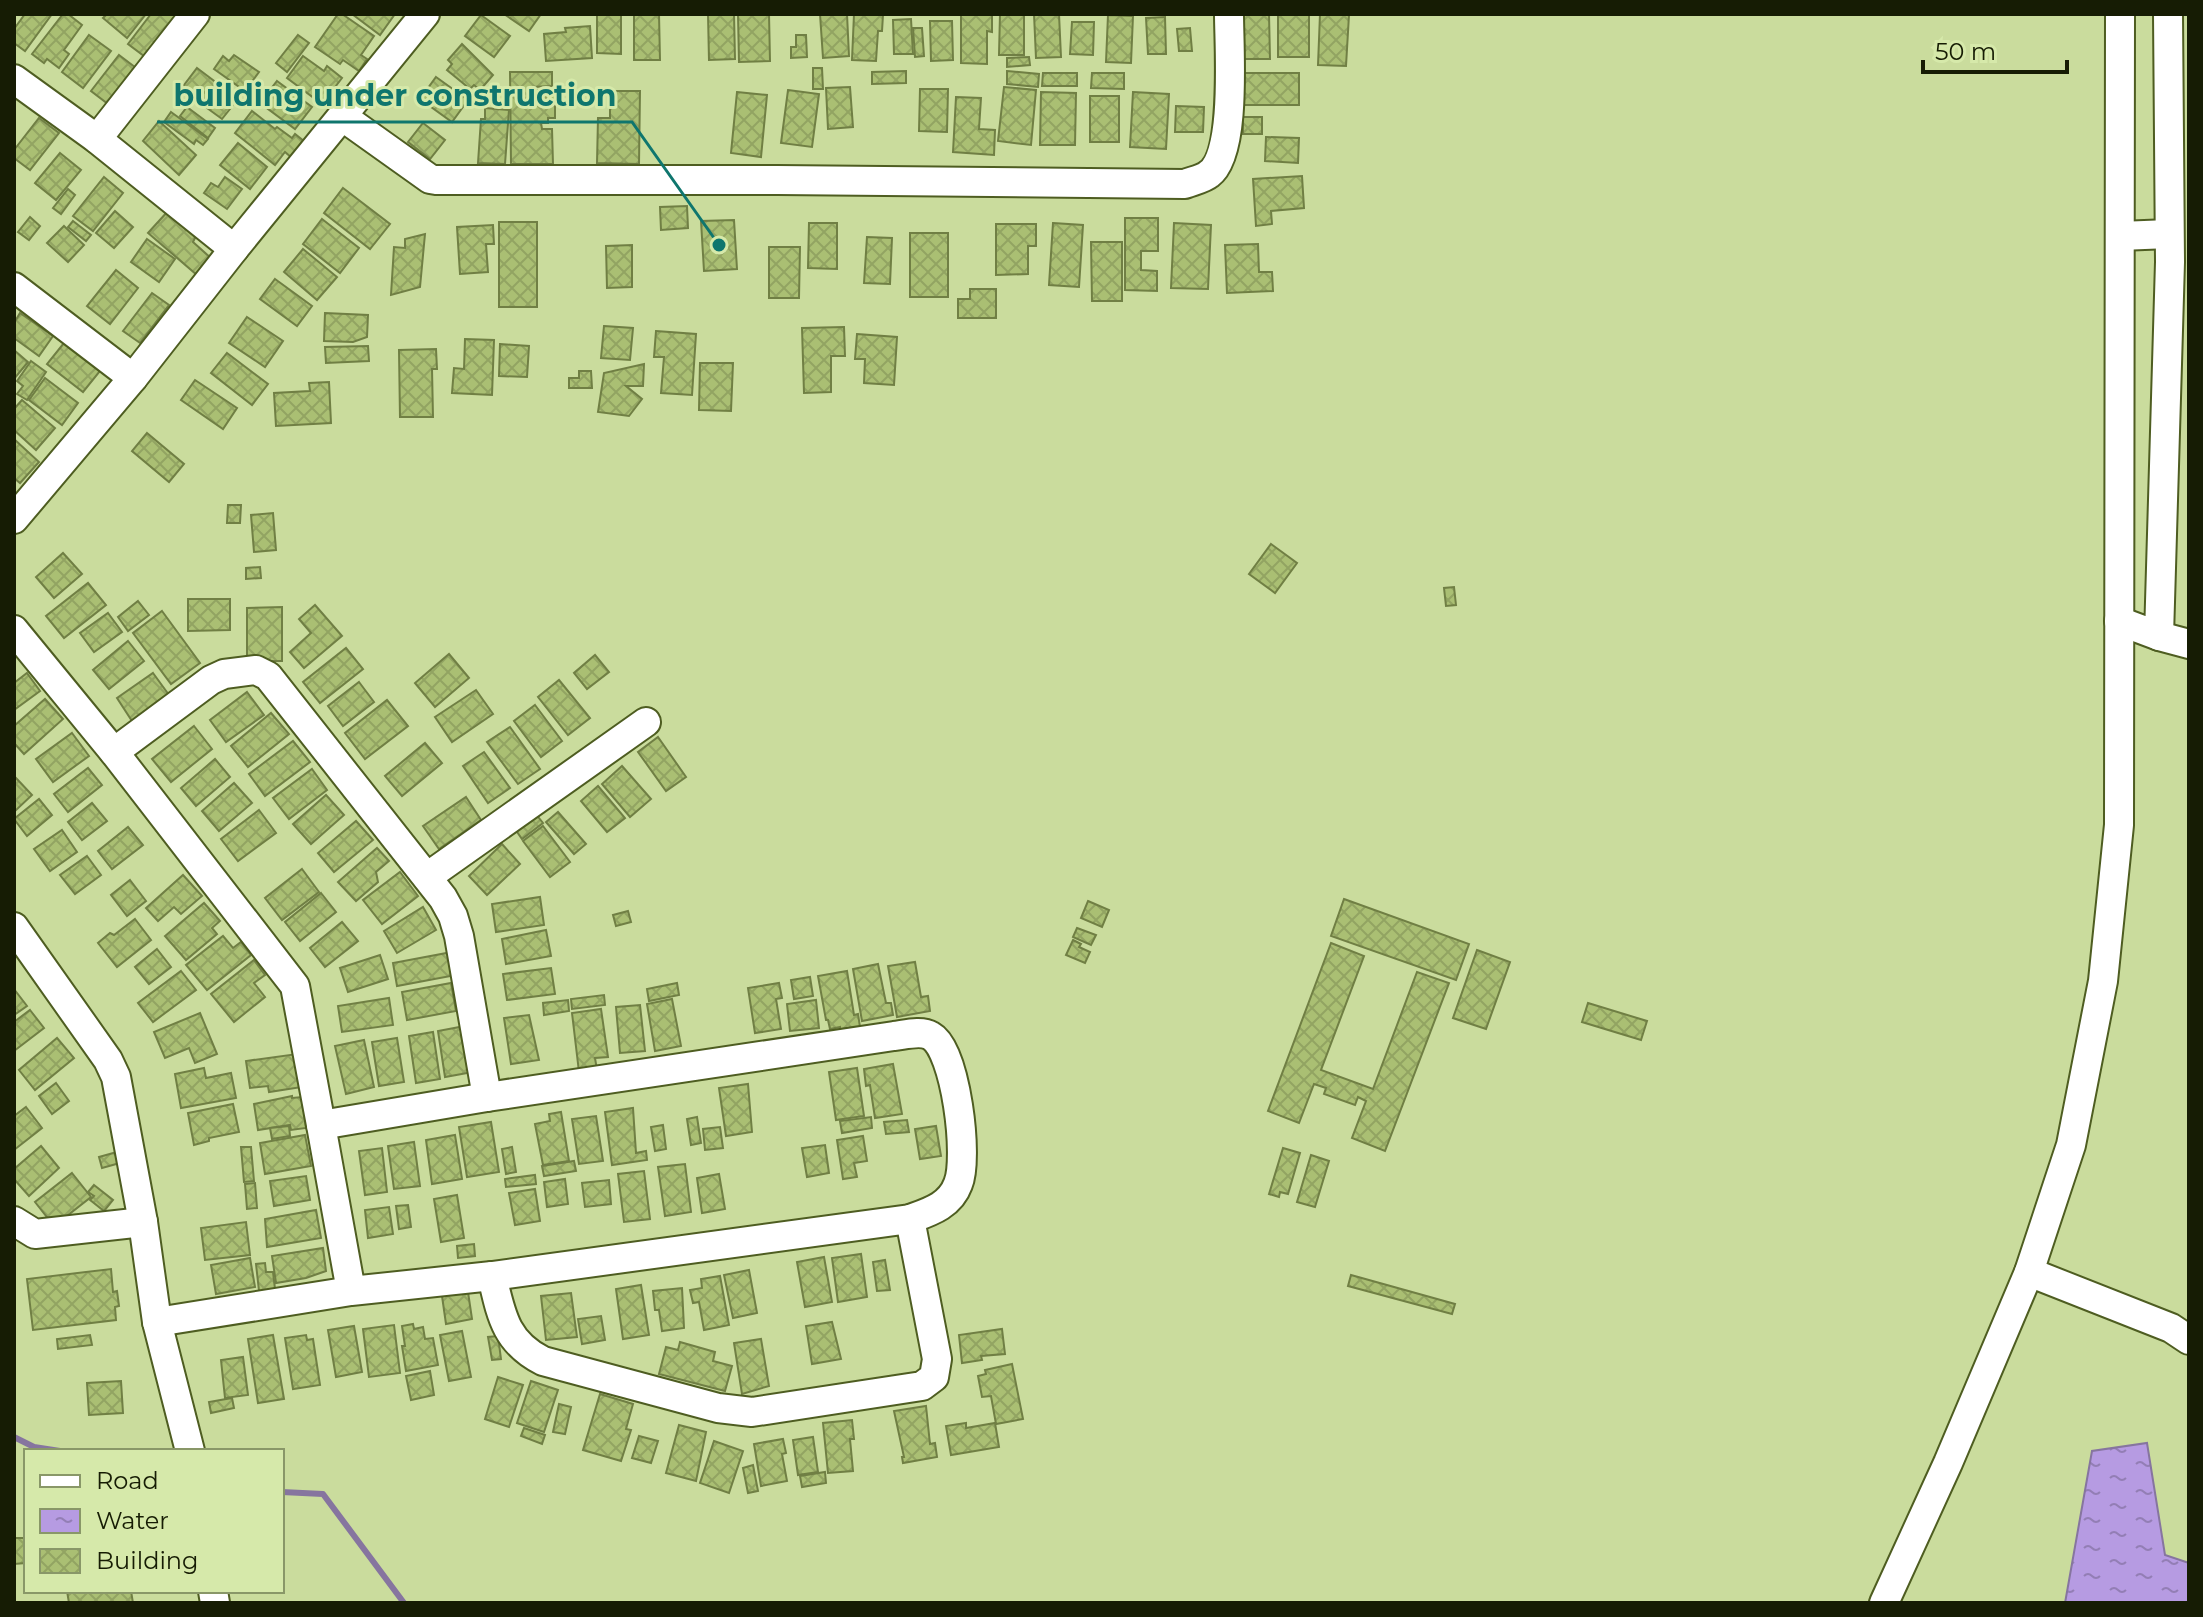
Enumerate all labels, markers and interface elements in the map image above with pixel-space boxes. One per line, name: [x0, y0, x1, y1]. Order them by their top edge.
scale bar: [1923, 24, 2067, 74]
text: 50 m: [1935, 37, 1996, 66]
callout: building under construction: [157, 68, 632, 122]
text: building under construction: [174, 77, 616, 114]
legend: [24, 1449, 284, 1593]
text: Road: [96, 1466, 159, 1495]
text: Water: [96, 1506, 169, 1535]
text: Building: [96, 1546, 199, 1575]

